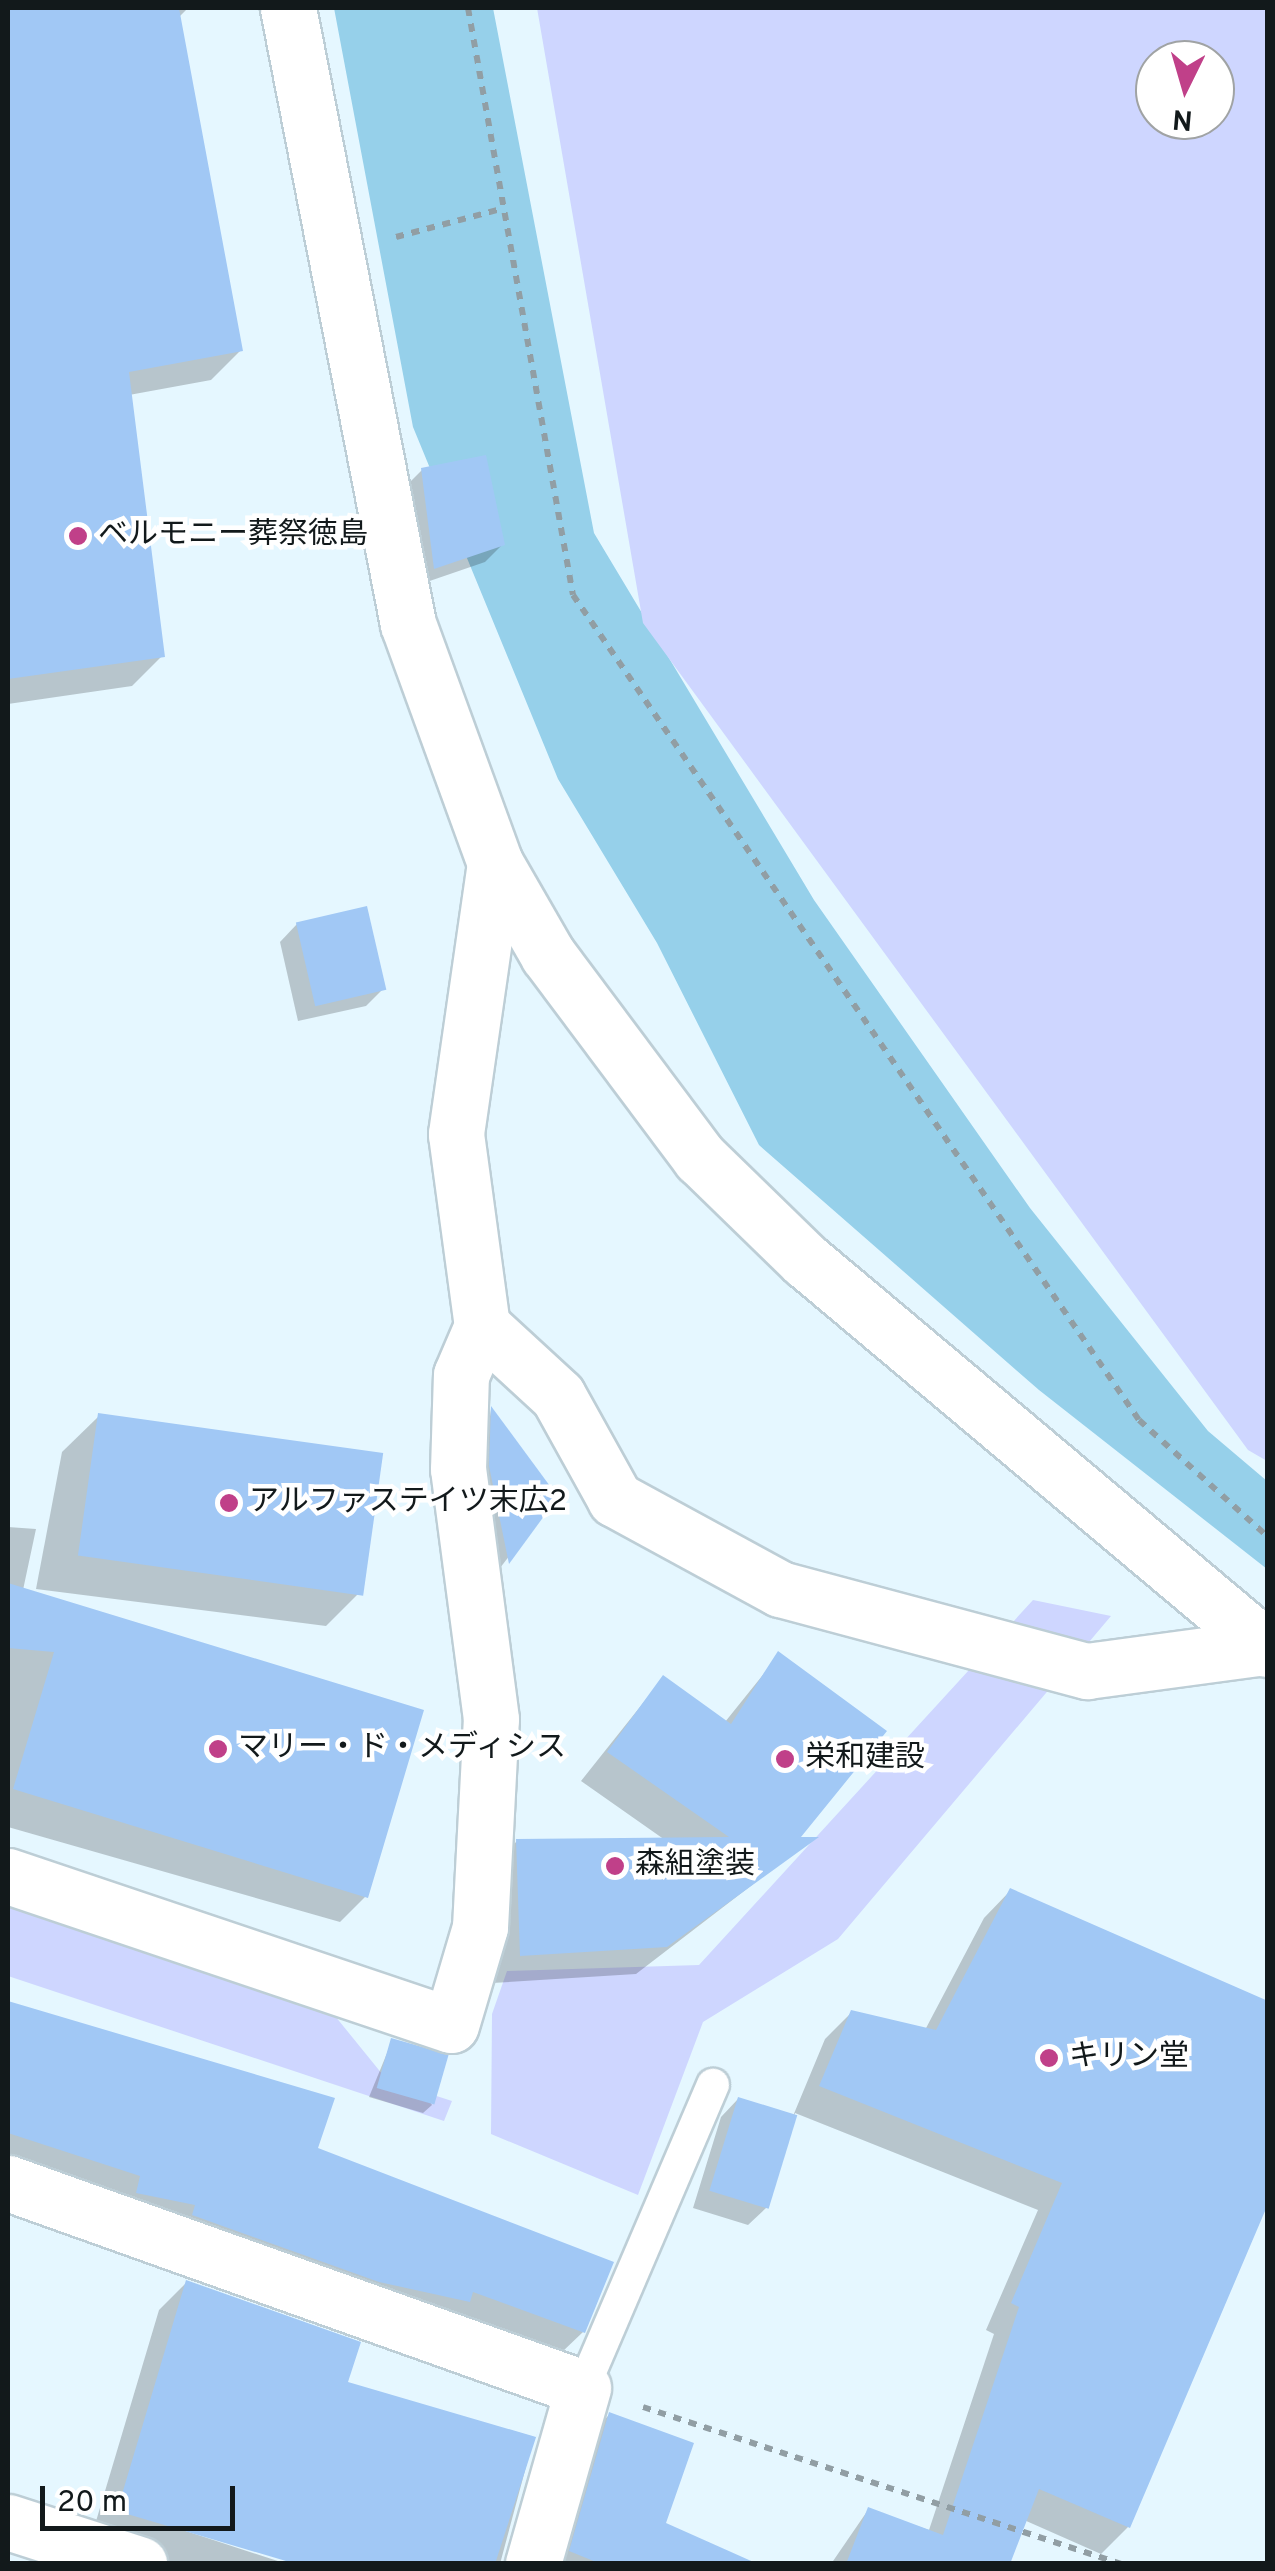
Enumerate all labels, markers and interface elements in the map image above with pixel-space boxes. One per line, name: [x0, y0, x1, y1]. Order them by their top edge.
north arrow: [1135, 40, 1235, 140]
text: N: [1171, 99, 1194, 137]
place label: ベルモニー葬祭徳島: [98, 518, 368, 554]
marker: ベルモニー葬祭徳島: [67, 525, 89, 547]
place label: アルファステイツ末広2: [249, 1485, 567, 1521]
marker: アルファステイツ末広2: [218, 1492, 240, 1514]
place label: マリー・ド・メディシス: [238, 1731, 568, 1767]
marker: マリー・ド・メディシス: [207, 1738, 229, 1760]
place label: 栄和建設: [805, 1741, 925, 1777]
marker: 栄和建設: [774, 1748, 796, 1770]
place label: 森組塗装: [635, 1848, 755, 1884]
marker: 森組塗装: [604, 1855, 626, 1877]
place label: キリン堂: [1069, 2040, 1189, 2076]
marker: キリン堂: [1038, 2047, 1060, 2069]
scale bar: [45, 2466, 240, 2528]
text: 20 m: [57, 2485, 127, 2522]

